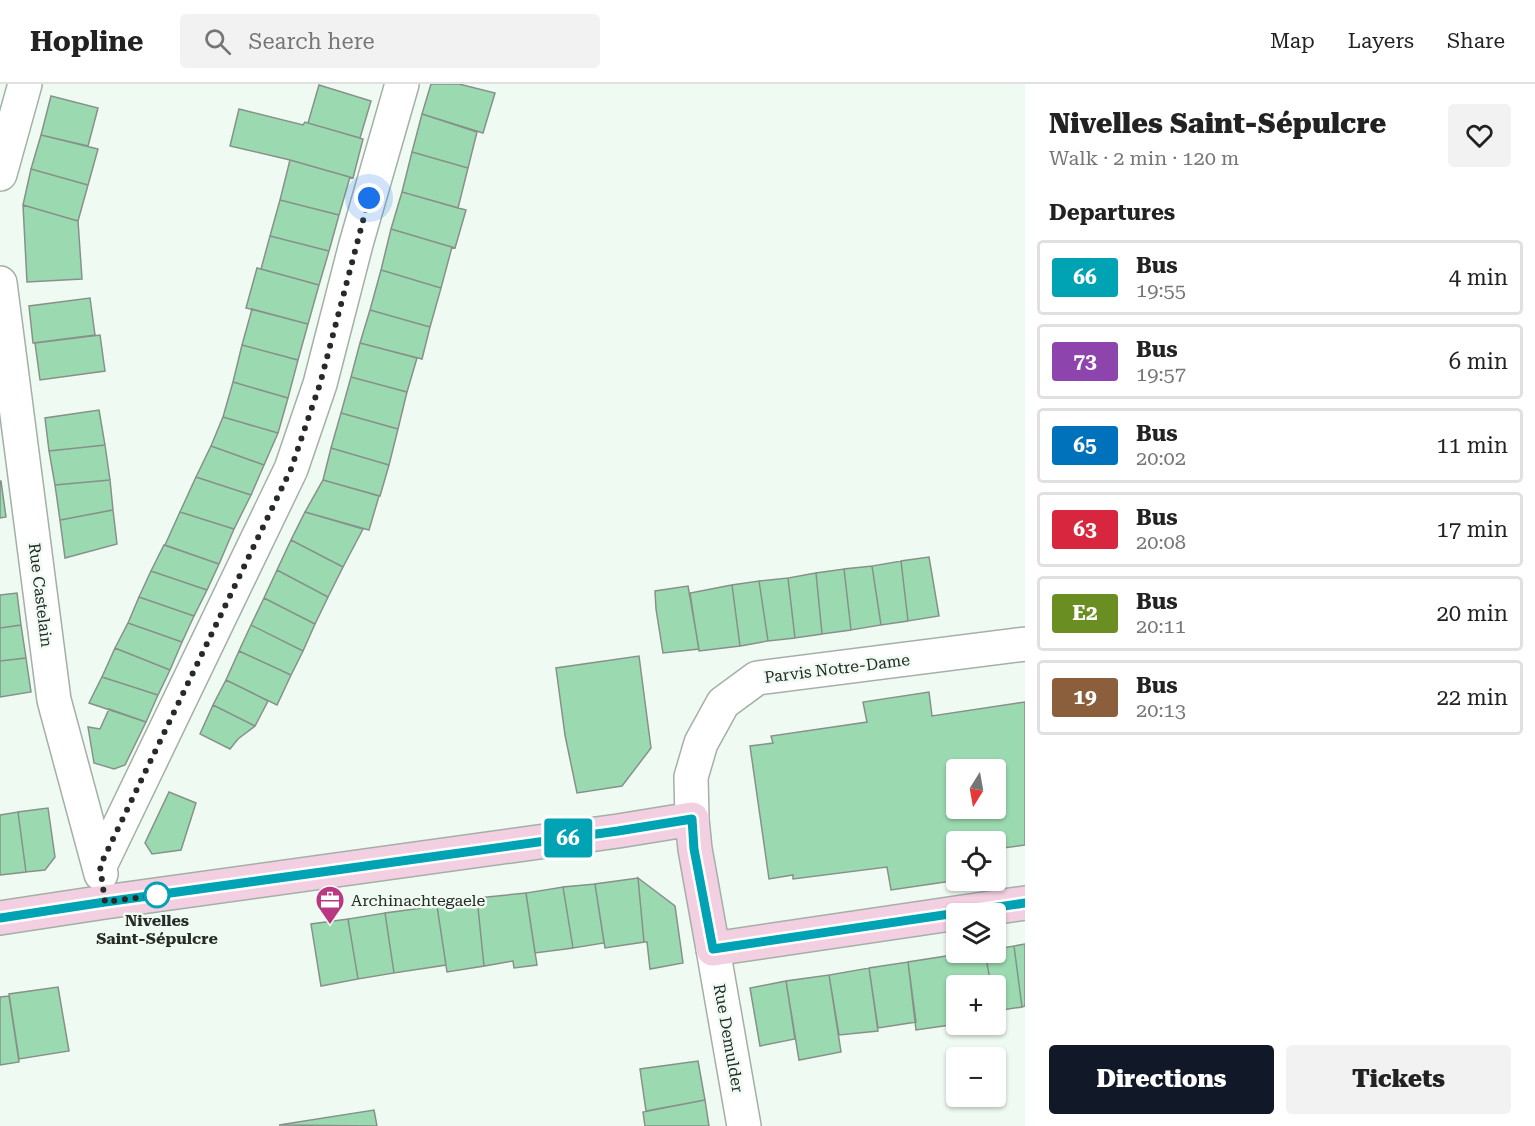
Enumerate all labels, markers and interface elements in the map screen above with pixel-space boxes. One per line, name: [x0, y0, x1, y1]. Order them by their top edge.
search box: [180, 14, 600, 68]
text: Hopline: [30, 25, 144, 58]
icon: search: [201, 25, 234, 58]
text: Search here: [249, 29, 375, 54]
text: Map: [1270, 29, 1315, 53]
text: Layers: [1348, 29, 1414, 53]
text: Share: [1447, 29, 1505, 53]
button: heart: [1448, 104, 1511, 167]
text: Nivelles Saint-Sépulcre: [1049, 107, 1386, 140]
text: Walk · 2 min · 120 m: [1049, 146, 1239, 170]
your location: [354, 183, 384, 213]
text: Departures: [1049, 200, 1175, 225]
text: Bus: [1136, 253, 1178, 278]
text: 66: [1073, 265, 1097, 289]
text: 4 min: [1449, 265, 1508, 290]
text: 19:55: [1136, 278, 1186, 302]
text: Bus: [1136, 337, 1178, 362]
text: 73: [1073, 349, 1097, 373]
text: 6 min: [1449, 349, 1508, 374]
text: 19:57: [1136, 362, 1186, 386]
text: Bus: [1136, 421, 1178, 446]
text: 65: [1073, 433, 1097, 457]
text: 11 min: [1437, 433, 1508, 458]
text: 20:02: [1136, 446, 1186, 470]
text: Bus: [1136, 505, 1178, 530]
text: 63: [1073, 517, 1097, 541]
text: 17 min: [1437, 517, 1508, 542]
text: 20:08: [1136, 530, 1186, 554]
street label: Rue Castelain: [25, 542, 56, 648]
text: Bus: [1136, 589, 1178, 614]
text: E2: [1072, 601, 1098, 625]
text: 20 min: [1437, 601, 1508, 626]
text: 20:11: [1136, 614, 1186, 638]
street label: Parvis Notre-Dame: [763, 650, 911, 687]
text: Bus: [1136, 673, 1178, 698]
text: 19: [1073, 685, 1097, 709]
text: 22 min: [1437, 685, 1508, 710]
text: 20:13: [1136, 698, 1186, 722]
north arrow: [946, 759, 1006, 819]
map controls: [946, 759, 1006, 1107]
line badge: 66: [541, 818, 595, 858]
text: 66: [556, 826, 580, 850]
button: locate: [946, 831, 1006, 891]
marker: Nivelles Saint-Sépulcre: [144, 882, 170, 908]
office icon: Archinachtegaele: [314, 884, 346, 926]
place label: Archinachtegaele: [351, 891, 486, 910]
button: layers: [946, 903, 1006, 963]
place label: Nivelles Saint-Sépulcre: [96, 911, 218, 948]
button: +: [946, 975, 1006, 1035]
street label: Rue Demulder: [710, 982, 747, 1094]
button: Directions: [1049, 1045, 1274, 1114]
button: Tickets: [1286, 1045, 1511, 1114]
button: −: [946, 1047, 1006, 1107]

